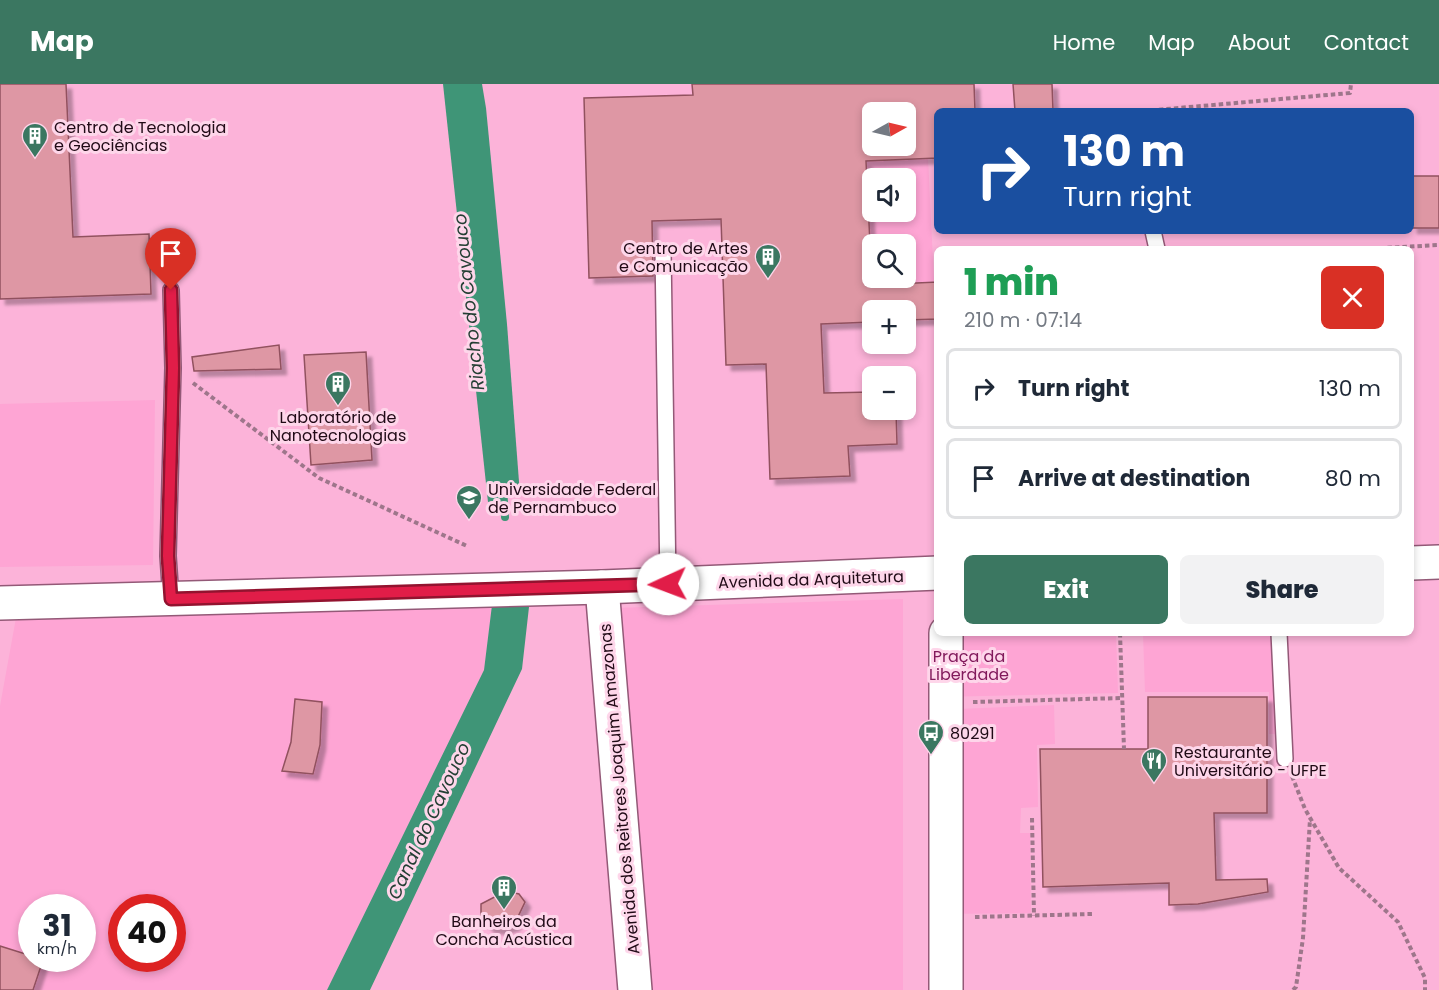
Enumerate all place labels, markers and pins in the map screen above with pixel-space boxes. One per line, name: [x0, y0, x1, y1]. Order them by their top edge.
place label: Centro de Tecnologia e Geociências: [54, 116, 226, 157]
building icon: Centro de Tecnologia e Geociências: [20, 121, 50, 159]
pin: [145, 228, 196, 290]
place label: Centro de Artes e Comunicação: [619, 237, 748, 278]
building icon: Centro de Artes e Comunicação: [753, 242, 783, 280]
building icon: Laboratório de Nanotecnologias: [323, 369, 353, 407]
place label: Laboratório de Nanotecnologias: [270, 406, 406, 447]
place label: Universidade Federal de Pernambuco: [488, 478, 656, 519]
school or university icon: Universidade Federal de Pernambuco: [454, 483, 484, 521]
bus stop icon: 80291: [916, 718, 946, 756]
place label: 80291: [950, 722, 995, 745]
place label: Restaurante Universitário - UFPE: [1174, 741, 1327, 782]
restaurant icon: Restaurante Universitário - UFPE: [1139, 746, 1169, 784]
building icon: Banheiros da Concha Acústica: [489, 873, 519, 911]
place label: Banheiros da Concha Acústica: [435, 910, 573, 951]

